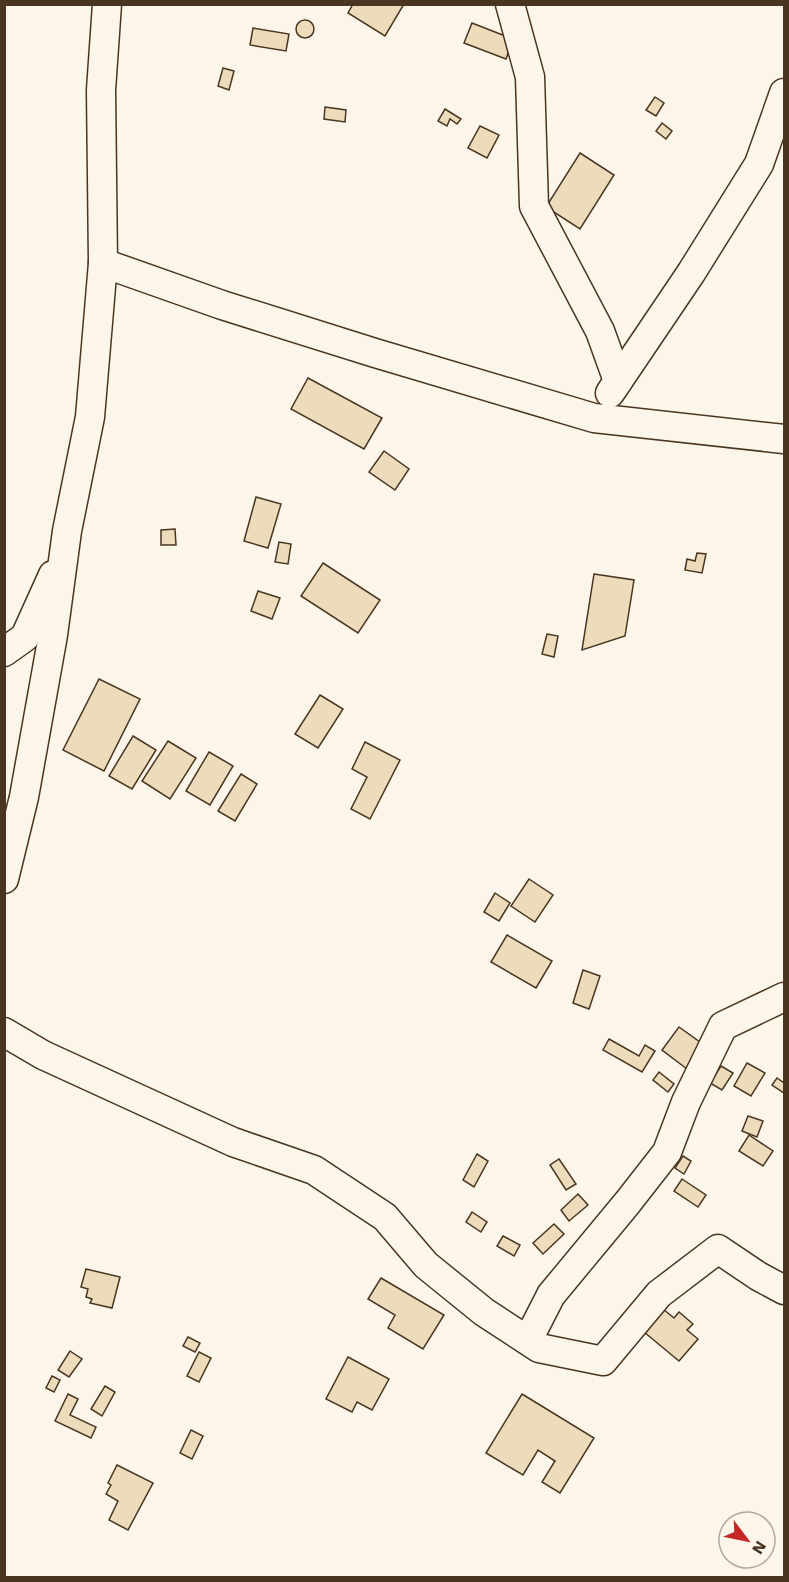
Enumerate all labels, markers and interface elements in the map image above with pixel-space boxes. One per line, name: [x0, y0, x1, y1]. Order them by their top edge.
north arrow: [717, 1510, 777, 1570]
text: N: [748, 1538, 770, 1558]

